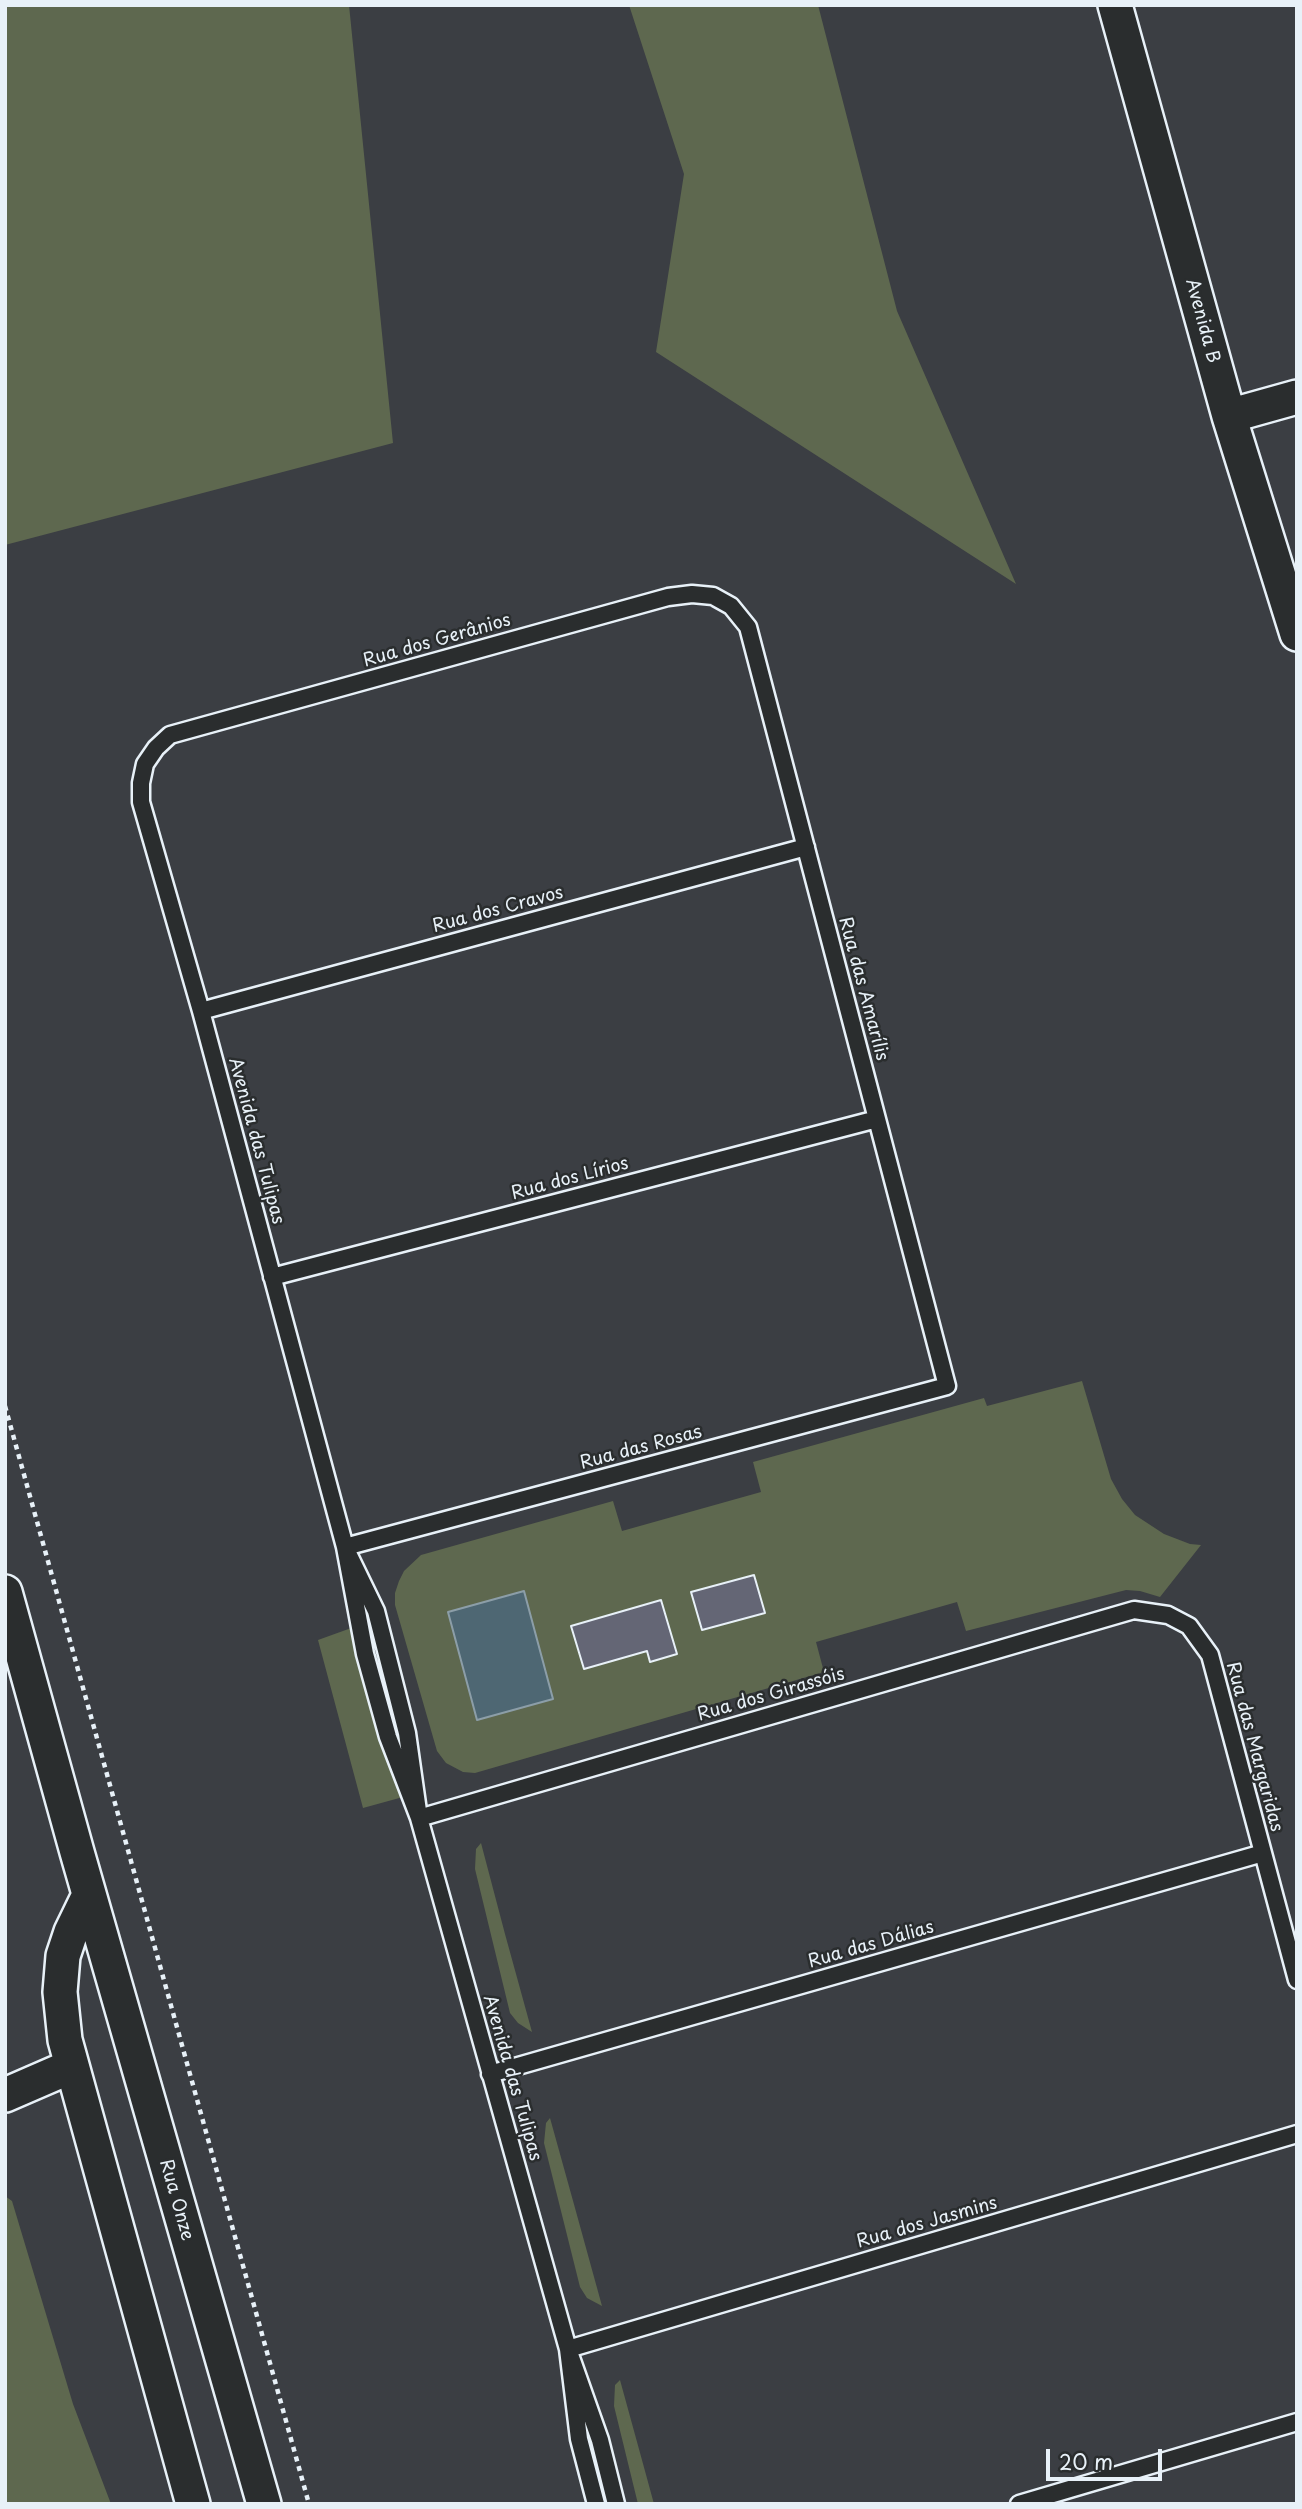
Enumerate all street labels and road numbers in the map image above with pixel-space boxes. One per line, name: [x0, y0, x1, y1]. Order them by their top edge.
street label: Avenida B: [1180, 276, 1224, 366]
street label: Rua dos Gerânios: [361, 610, 513, 672]
street label: Rua dos Cravos: [430, 882, 566, 938]
street label: Rua das Amarílis: [833, 915, 893, 1063]
street label: Avenida das Tulipas: [223, 1055, 289, 1227]
street label: Rua dos Lírios: [509, 1153, 631, 1205]
street label: Rua das Rosas: [578, 1421, 704, 1475]
street label: Rua das Margaridas: [1221, 1660, 1287, 1834]
street label: Rua dos Girassóis: [695, 1664, 847, 1726]
street label: Rua das Dálias: [806, 1917, 936, 1973]
street label: Avenida das Tulipas: [478, 1993, 546, 2163]
street label: Rua Onze: [154, 2157, 198, 2243]
street label: Rua dos Jasmins: [854, 2193, 1000, 2253]

